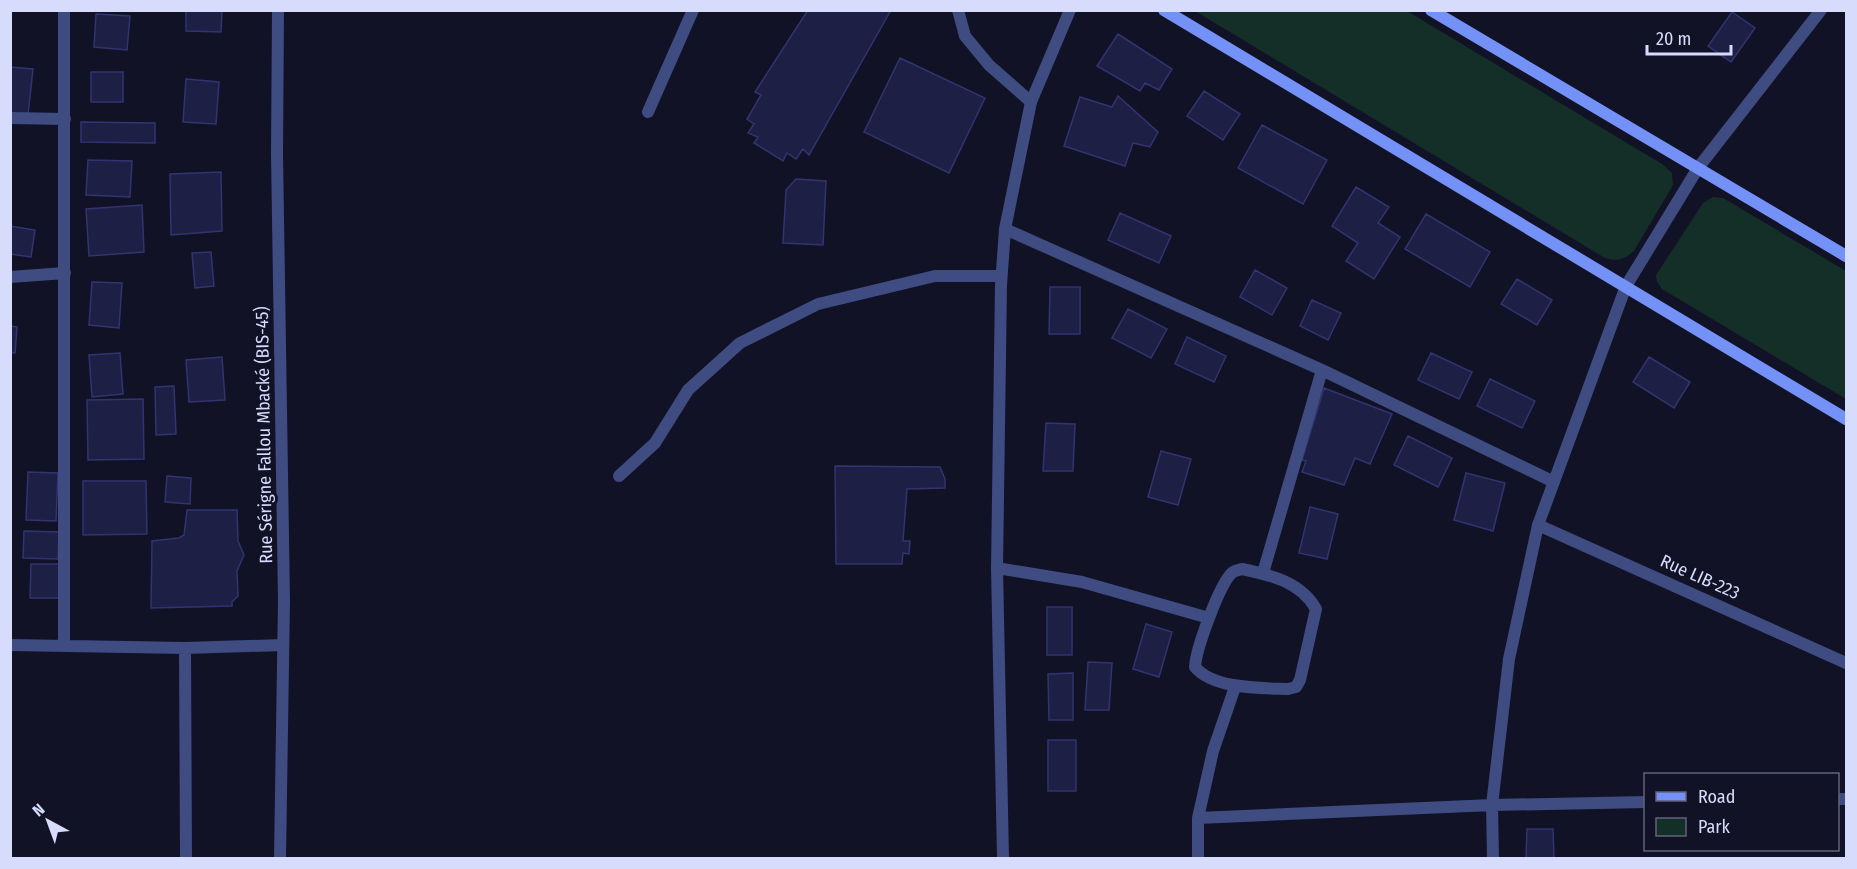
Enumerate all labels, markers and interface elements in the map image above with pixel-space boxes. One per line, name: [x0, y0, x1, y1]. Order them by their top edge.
scale bar: [1647, 18, 1731, 56]
text: 20 m: [1656, 28, 1691, 50]
street label: Rue Sérigne Fallou Mbacké (BIS-45): [251, 306, 277, 564]
street label: Rue LIB-223: [1657, 550, 1743, 604]
legend: [1644, 773, 1839, 851]
text: Road: [1698, 786, 1735, 808]
north arrow: [18, 791, 78, 851]
text: N: [29, 800, 48, 820]
text: Park: [1698, 816, 1731, 838]

